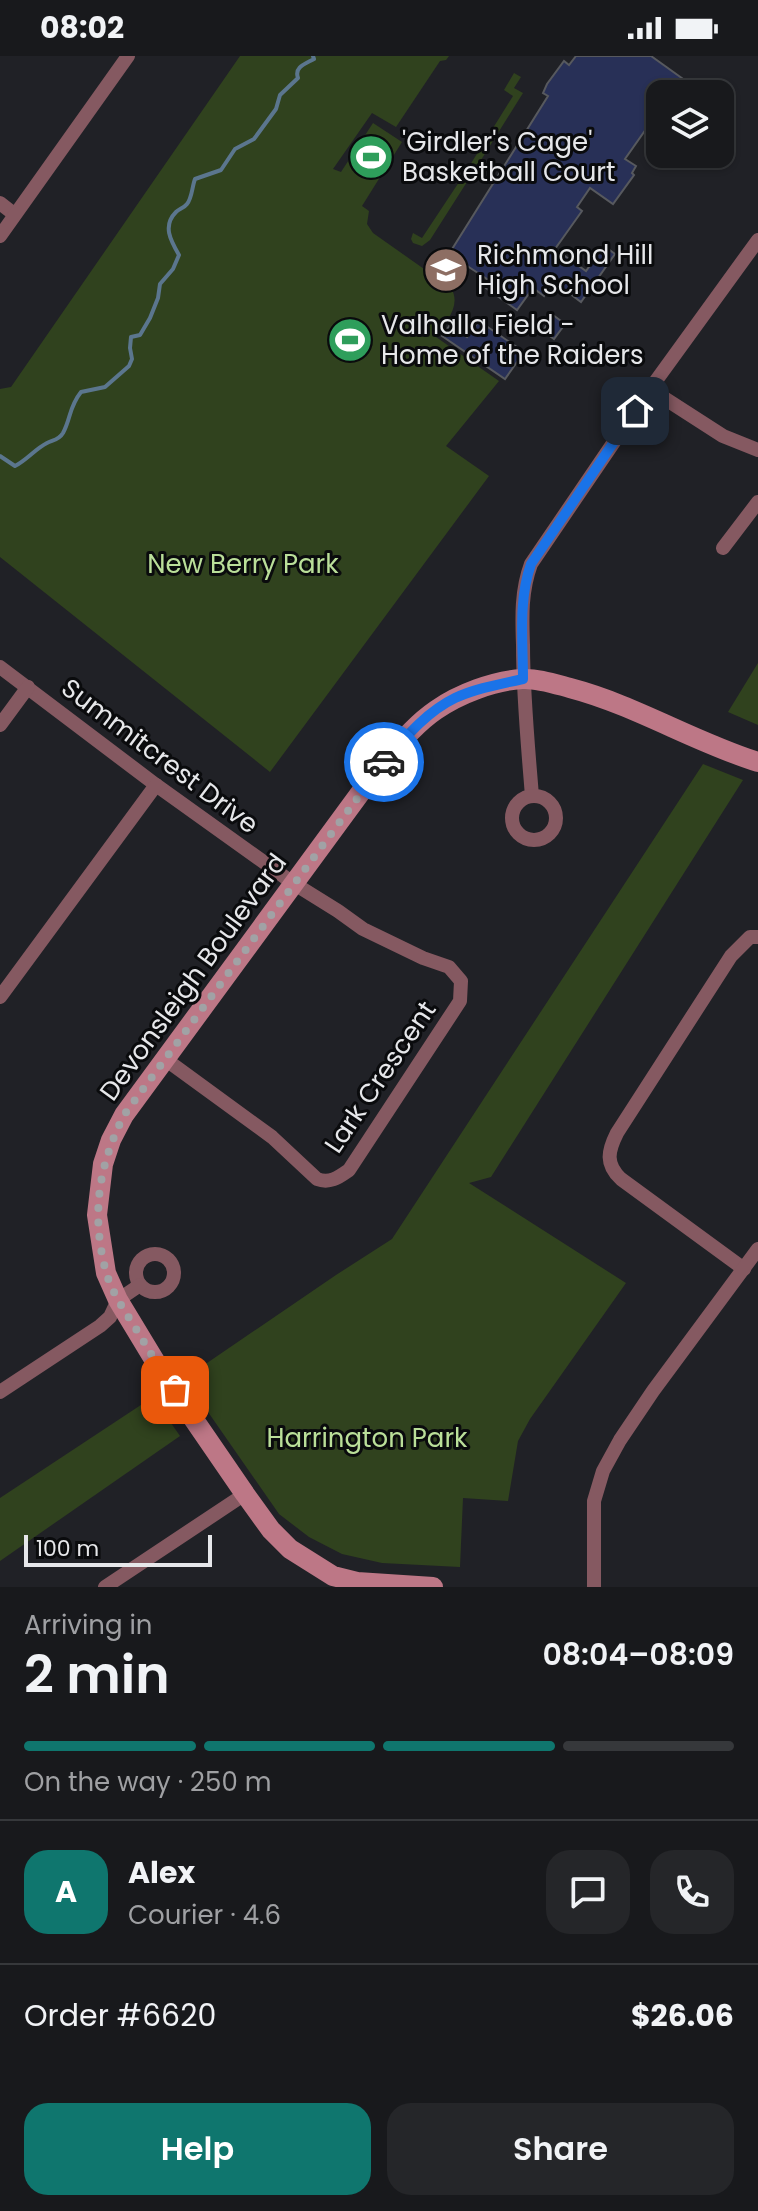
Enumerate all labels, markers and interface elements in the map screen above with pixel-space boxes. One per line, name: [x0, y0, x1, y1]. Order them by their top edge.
text: 08:02: [40, 6, 124, 49]
map controls: [646, 80, 734, 168]
button: layers: [646, 80, 734, 168]
place label: 'Girdler's Cage' Basketball Court: [402, 124, 615, 190]
sports icon: 'Girdler's Cage' Basketball Court: [347, 133, 395, 181]
place label: Richmond Hill High School: [477, 237, 653, 303]
school or university icon: Richmond Hill High School: [422, 246, 470, 294]
place label: Valhalla Field - Home of the Raiders: [381, 307, 644, 373]
sports icon: Valhalla Field - Home of the Raiders: [326, 316, 374, 364]
pin: [601, 377, 669, 445]
icon: home: [613, 389, 657, 433]
park label: New Berry Park: [147, 546, 339, 582]
street label: Summitcrest Drive: [54, 670, 266, 842]
courier: [344, 722, 424, 802]
icon: car: [362, 740, 406, 784]
street label: Devonsleigh Boulevard: [91, 846, 295, 1108]
street label: Lark Crescent: [316, 994, 444, 1160]
pin: [141, 1356, 209, 1424]
icon: bag: [153, 1368, 197, 1412]
park label: Harrington Park: [267, 1420, 468, 1456]
scale bar: [24, 1531, 212, 1567]
text: 100 m: [36, 1533, 99, 1564]
text: Arriving in: [24, 1607, 153, 1643]
text: 08:04–08:09: [542, 1633, 734, 1676]
text: 2 min: [24, 1638, 170, 1711]
text: On the way · 250 m: [24, 1764, 271, 1800]
button: chat: [546, 1850, 630, 1934]
button: phone: [650, 1850, 734, 1934]
text: Alex: [128, 1851, 195, 1894]
text: A: [55, 1870, 77, 1913]
text: Courier · 4.6: [128, 1897, 281, 1933]
text: Order #6620: [24, 1994, 216, 2037]
text: $26.06: [631, 1994, 734, 2037]
button: Help: [24, 2103, 371, 2195]
button: Share: [387, 2103, 734, 2195]

